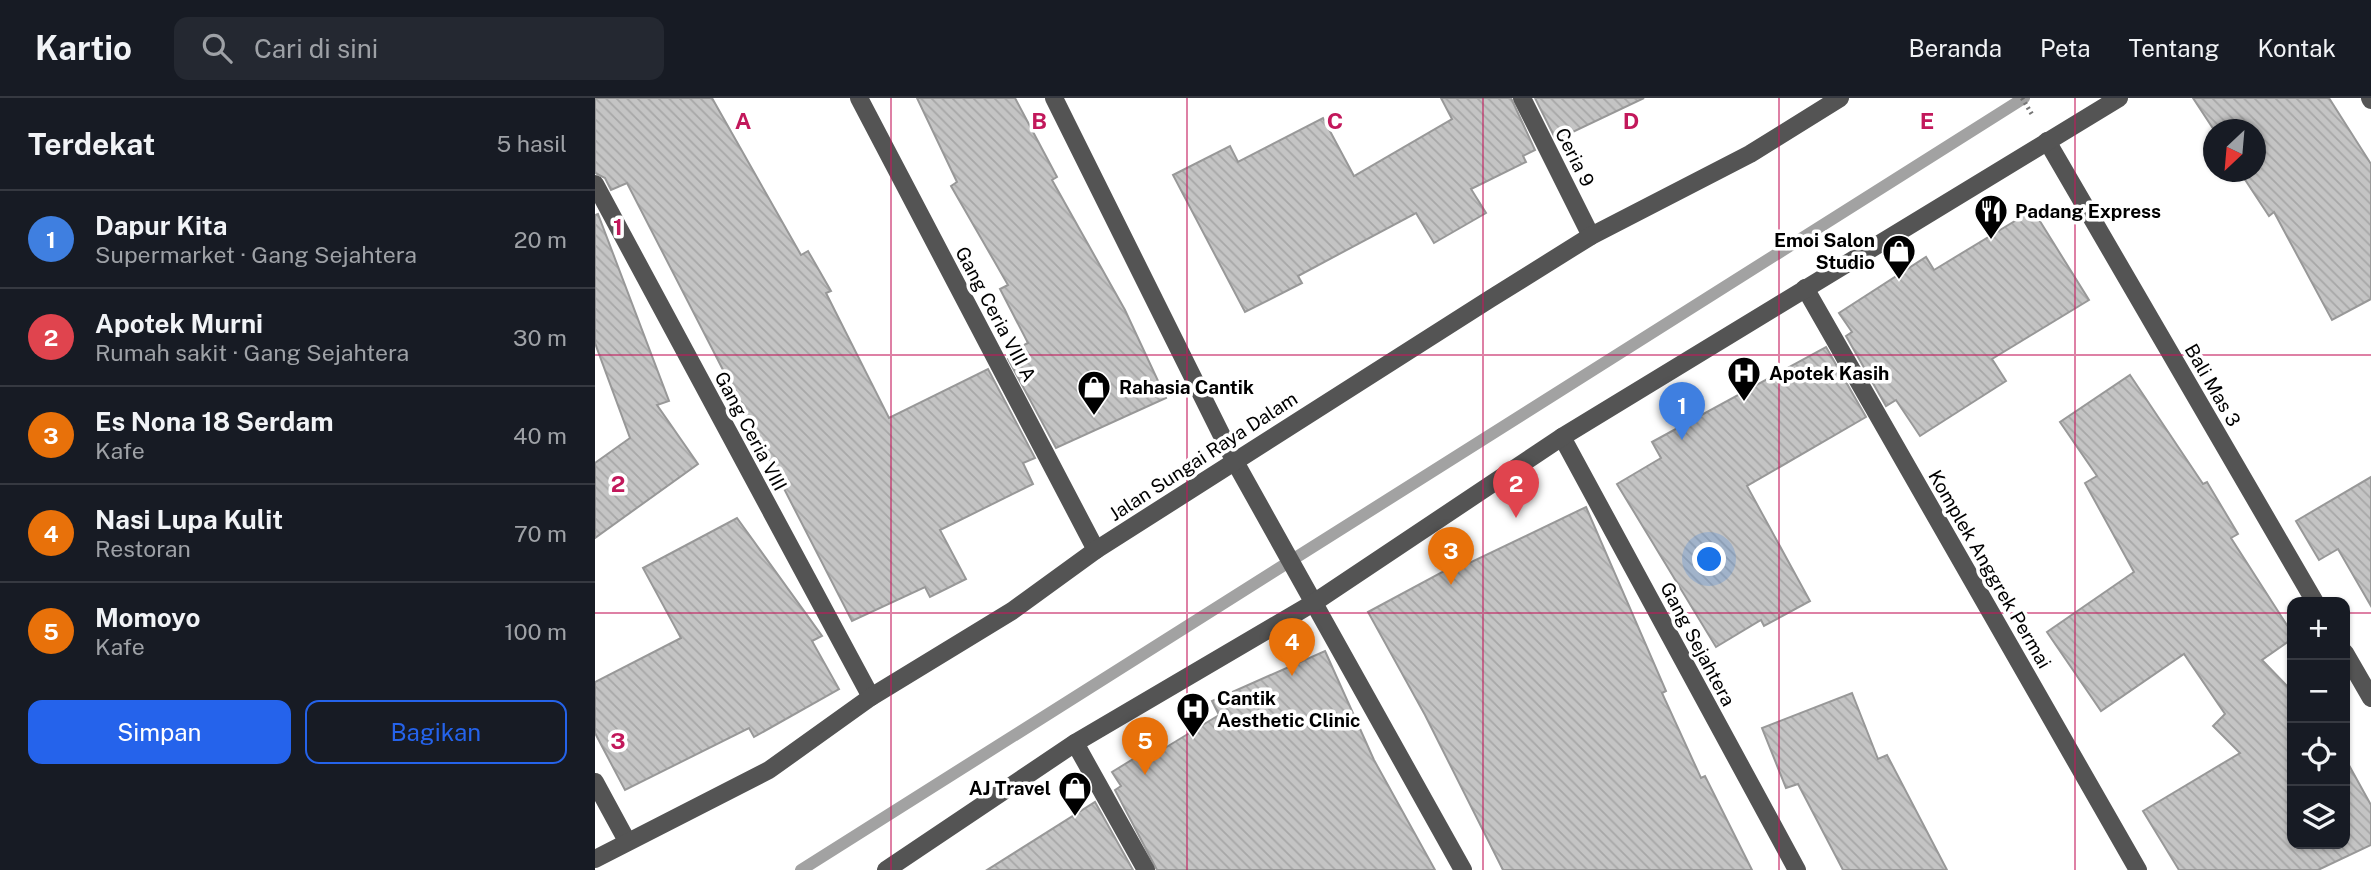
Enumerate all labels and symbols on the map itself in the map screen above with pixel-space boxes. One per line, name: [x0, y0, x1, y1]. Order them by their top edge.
text: A: [735, 107, 752, 134]
text: B: [1031, 107, 1047, 134]
text: C: [1327, 107, 1343, 134]
text: D: [1623, 107, 1639, 134]
text: E: [1920, 107, 1934, 134]
north arrow: [2203, 119, 2266, 182]
street label: Ceria 9: [1551, 124, 1599, 190]
restaurant icon: Padang Express: [1972, 192, 2010, 241]
place label: Padang Express: [2015, 200, 2161, 222]
text: 1: [613, 213, 623, 240]
place label: Emoi Salon Studio: [1774, 229, 1875, 273]
shop icon: Emoi Salon Studio: [1880, 232, 1918, 281]
street label: Gang Ceria VIII A: [951, 243, 1041, 385]
street label: Bali Mas 3: [2181, 340, 2245, 430]
hospital icon: Apotek Kasih: [1725, 354, 1763, 403]
place label: Apotek Kasih: [1769, 362, 1889, 384]
street label: Gang Ceria VIII: [710, 368, 792, 494]
shop icon: Rahasia Cantik: [1075, 368, 1113, 417]
place label: Rahasia Cantik: [1119, 376, 1254, 398]
pin: 1: [1659, 382, 1705, 440]
street label: Jalan Sungai Raya Dalam: [1105, 387, 1301, 525]
pin: 2: [1493, 460, 1539, 518]
street label: Komplek Anggrek Permai: [1924, 466, 2056, 672]
text: 2: [611, 470, 625, 497]
pin: 3: [1428, 527, 1474, 585]
your location: [1692, 542, 1726, 576]
street label: Gang Sejahtera: [1656, 578, 1740, 710]
pin: 4: [1269, 618, 1315, 676]
place label: Cantik Aesthetic Clinic: [1217, 687, 1360, 731]
hospital icon: Cantik Aesthetic Clinic: [1174, 690, 1212, 739]
pin: 5: [1122, 717, 1168, 775]
text: 3: [610, 727, 626, 754]
shop icon: AJ Travel: [1056, 769, 1094, 818]
place label: AJ Travel: [969, 777, 1051, 799]

